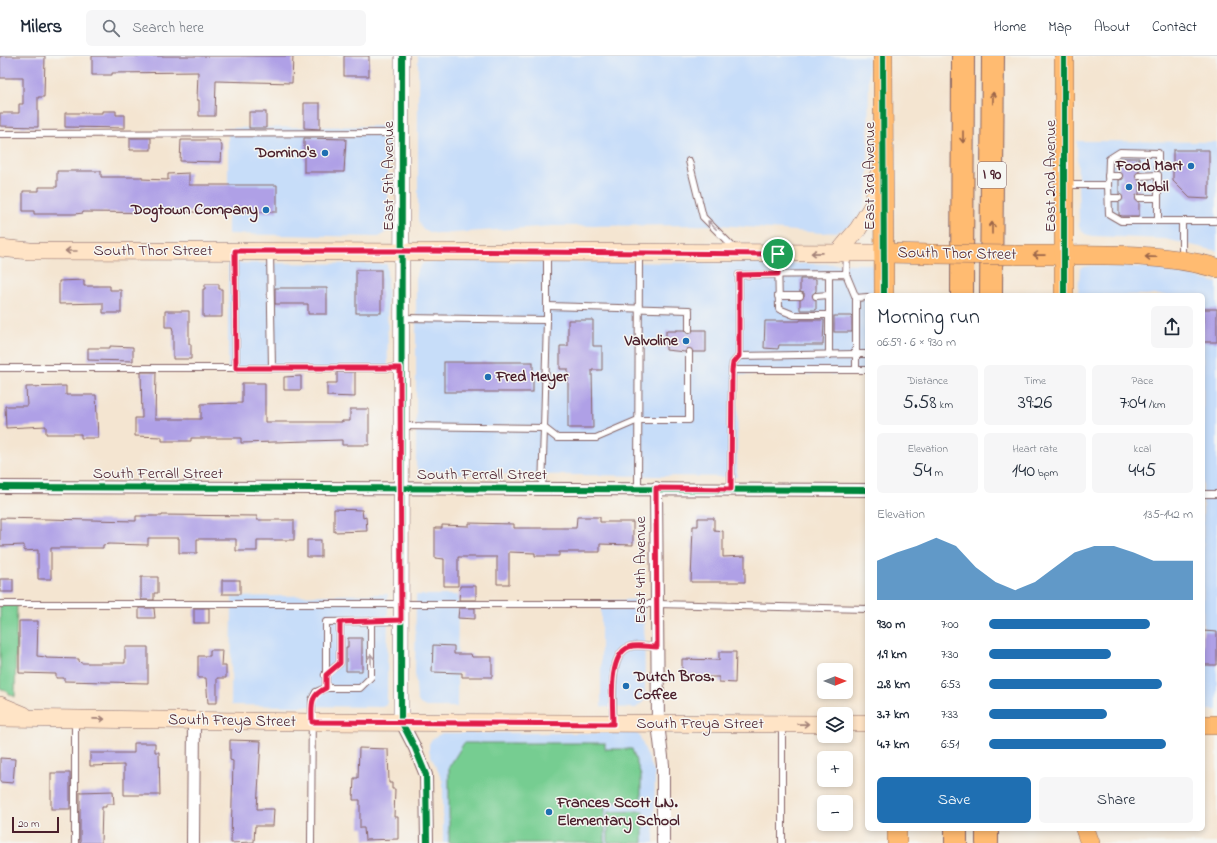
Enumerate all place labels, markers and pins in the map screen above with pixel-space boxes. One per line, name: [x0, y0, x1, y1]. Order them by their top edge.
place label: Domino's: [255, 141, 317, 165]
marker: Domino's: [320, 148, 330, 158]
place label: Food Mart: [1115, 154, 1184, 178]
marker: Food Mart: [1186, 161, 1196, 171]
place label: Mobil: [1137, 175, 1169, 199]
marker: Mobil: [1124, 182, 1134, 192]
place label: Dogtown Company: [130, 198, 258, 223]
marker: Dogtown Company: [261, 205, 271, 215]
pin: [761, 237, 795, 271]
place label: Valvoline: [624, 329, 679, 353]
marker: Valvoline: [681, 336, 691, 346]
place label: Fred Meyer: [495, 365, 569, 390]
marker: Fred Meyer: [483, 372, 493, 382]
place label: Dutch Bros. Coffee: [633, 665, 715, 707]
marker: Dutch Bros. Coffee: [621, 681, 631, 691]
place label: Frances Scott L.N. Elementary School: [556, 791, 680, 834]
marker: Frances Scott L.N. Elementary School: [544, 807, 554, 817]

